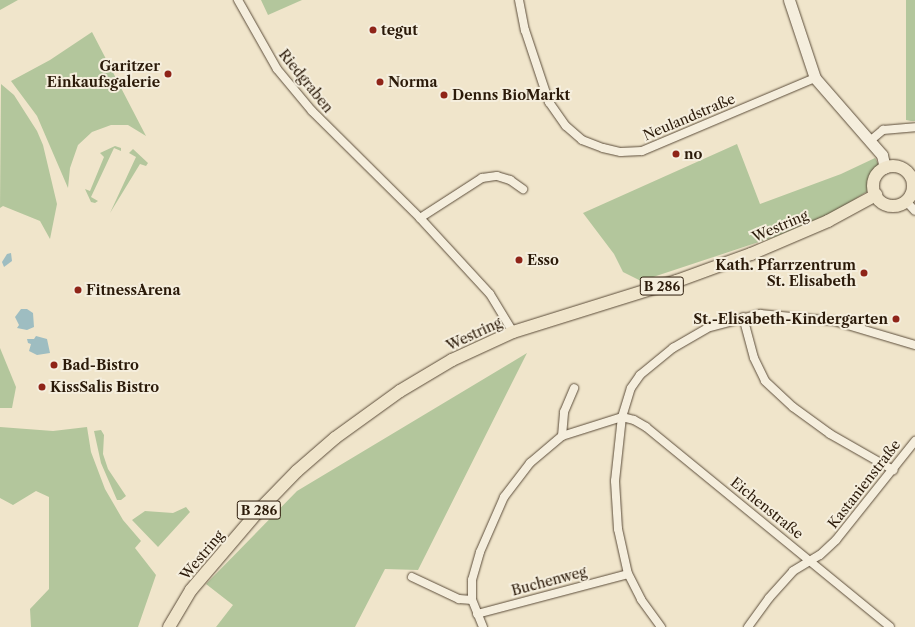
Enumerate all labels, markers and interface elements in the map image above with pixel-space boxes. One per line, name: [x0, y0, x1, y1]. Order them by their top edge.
place label: tegut: [381, 22, 418, 38]
marker: tegut: [368, 25, 378, 35]
street label: Riedgraben: [275, 46, 337, 116]
place label: Garitzer Einkaufsgalerie: [47, 58, 160, 90]
marker: Garitzer Einkaufsgalerie: [163, 69, 173, 79]
place label: Norma: [388, 74, 438, 90]
marker: Norma: [375, 77, 385, 87]
place label: Denns BioMarkt: [452, 87, 570, 103]
marker: Denns BioMarkt: [439, 90, 449, 100]
street label: Neulandstraße: [640, 90, 738, 144]
place label: no: [684, 146, 702, 162]
marker: no: [671, 149, 681, 159]
street label: Westring: [749, 207, 811, 245]
place label: Esso: [527, 252, 559, 268]
marker: Esso: [514, 255, 524, 265]
place label: Kath. Pfarrzentrum St. Elisabeth: [715, 257, 856, 290]
marker: Kath. Pfarrzentrum St. Elisabeth: [859, 268, 869, 278]
road number: B 286: [639, 275, 685, 297]
place label: FitnessArena: [86, 282, 181, 298]
marker: FitnessArena: [73, 285, 83, 295]
place label: St.-Elisabeth-Kindergarten: [693, 311, 888, 327]
street label: Westring: [444, 314, 504, 354]
marker: St.-Elisabeth-Kindergarten: [891, 314, 901, 324]
place label: Bad-Bistro: [62, 357, 139, 373]
marker: Bad-Bistro: [49, 360, 59, 370]
place label: KissSalis Bistro: [50, 379, 159, 395]
marker: KissSalis Bistro: [37, 382, 47, 392]
street label: Kastanienstraße: [824, 436, 904, 532]
street label: Eichenstraße: [727, 474, 807, 542]
road number: B 286: [236, 499, 282, 521]
street label: Westring: [177, 527, 227, 583]
street label: Buchenweg: [510, 563, 588, 599]

